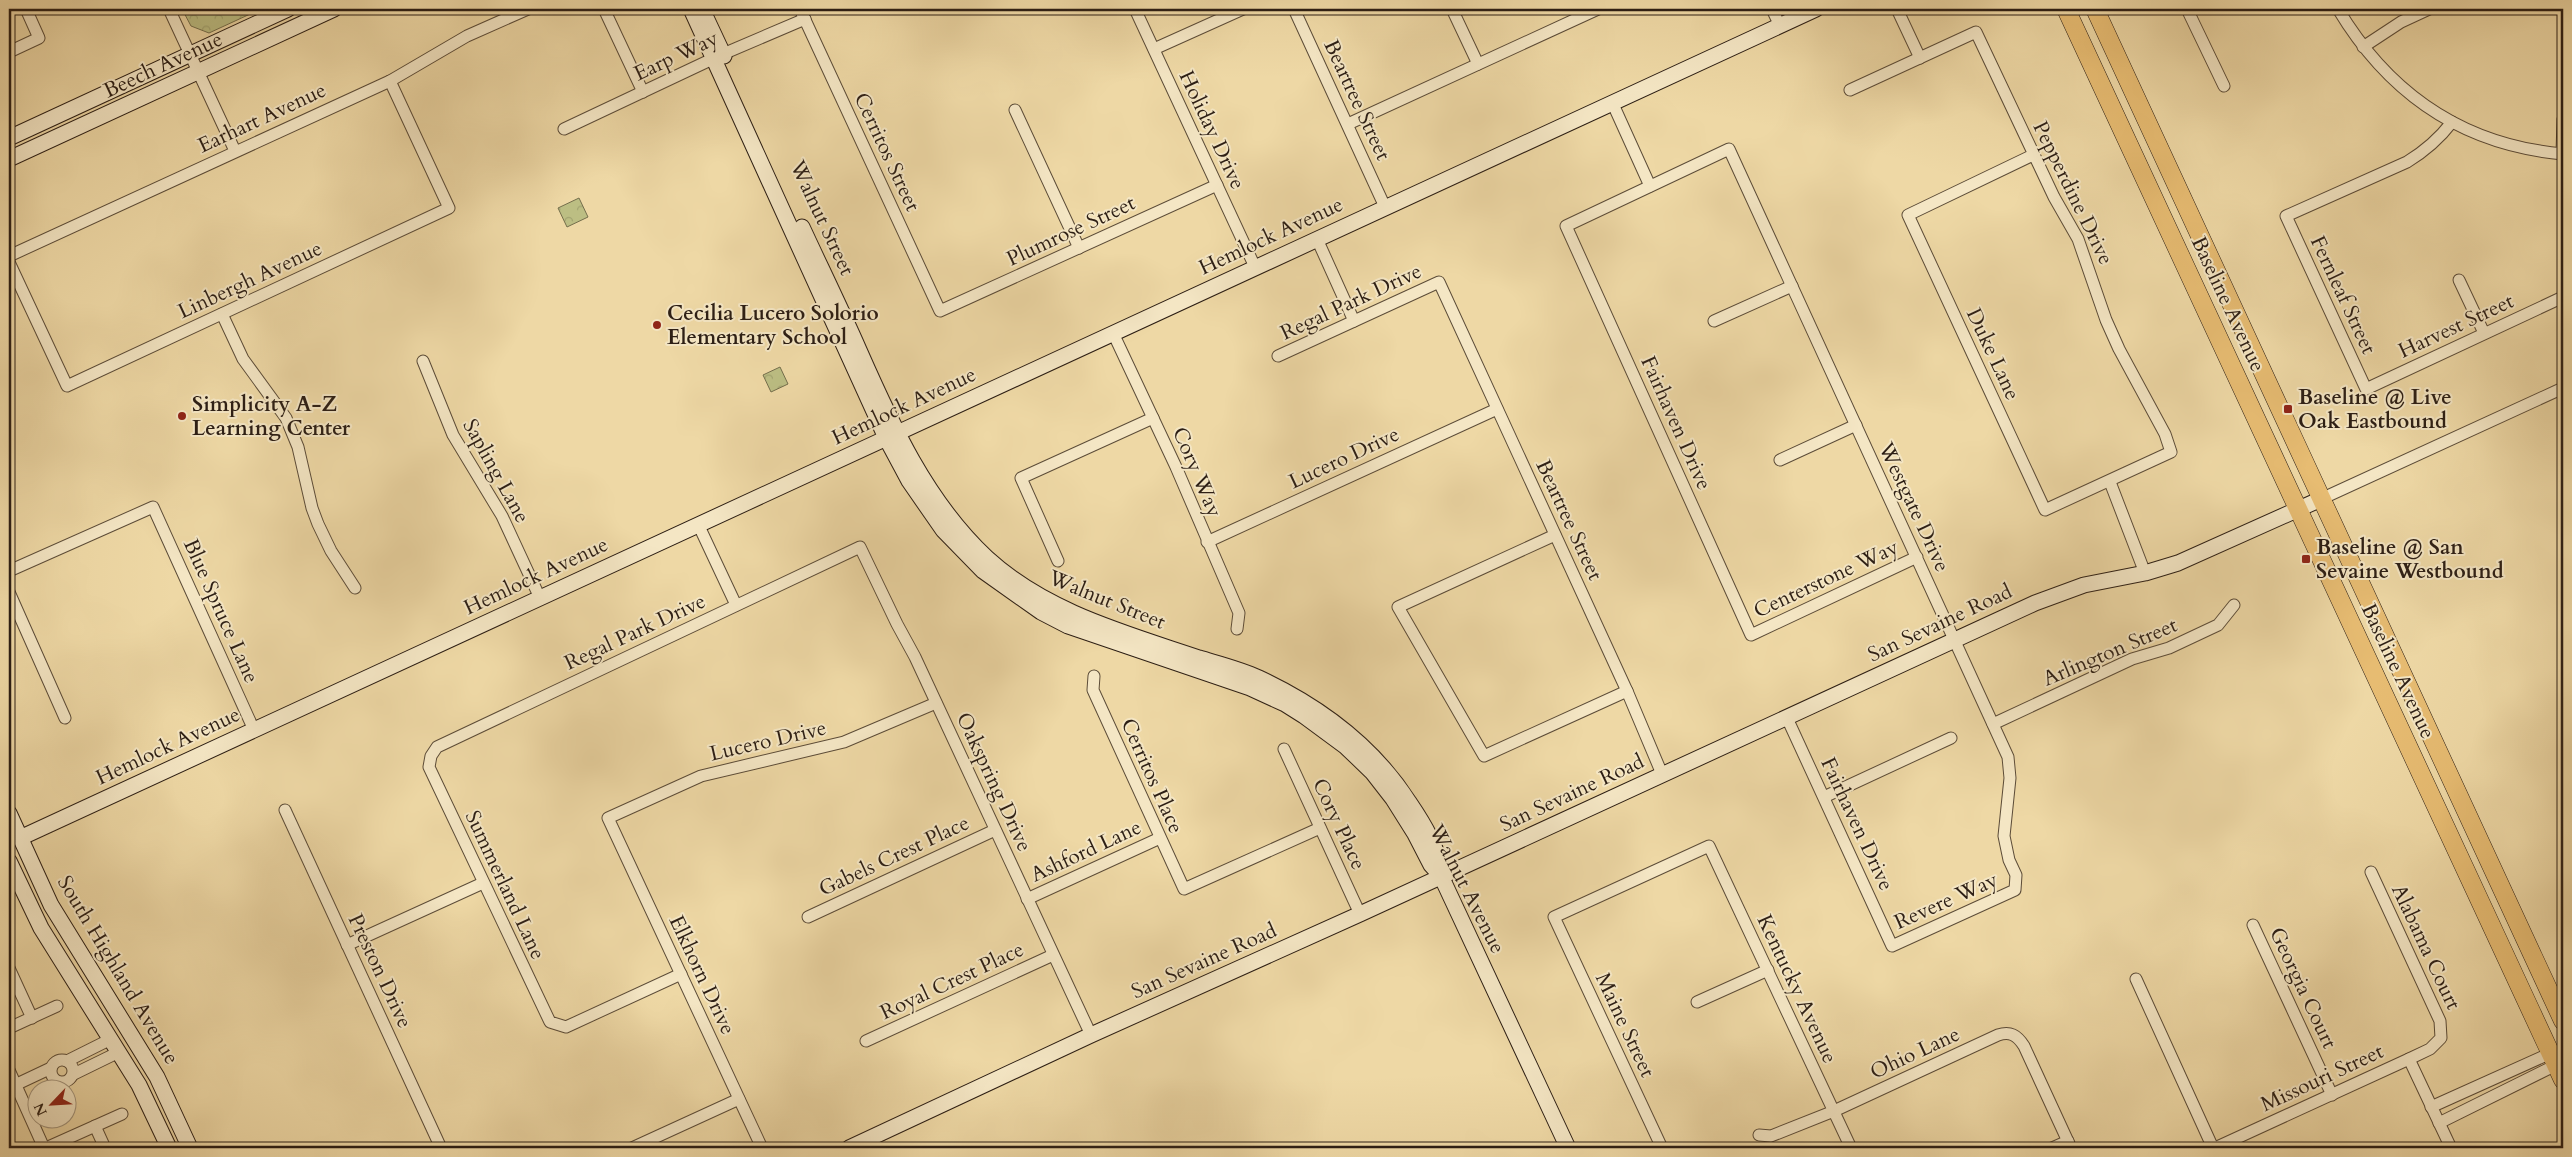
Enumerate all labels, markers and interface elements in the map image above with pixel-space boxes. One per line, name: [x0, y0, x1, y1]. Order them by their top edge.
street label: Earp Way: [629, 24, 723, 88]
street label: Beech Avenue: [99, 25, 227, 105]
street label: Beartree Street: [1316, 35, 1398, 165]
street label: Holiday Drive: [1172, 66, 1252, 194]
street label: Earhart Avenue: [193, 76, 331, 160]
street label: Cerritos Street: [847, 88, 927, 216]
street label: Pepperdine Drive: [2026, 116, 2120, 270]
street label: Walnut Street: [782, 155, 861, 281]
street label: Plumrose Street: [1002, 188, 1140, 273]
street label: Hemlock Avenue: [1194, 190, 1348, 282]
street label: Fernleaf Street: [2303, 231, 2383, 359]
street label: Baseline Avenue: [2184, 232, 2272, 376]
street label: Linbergh Avenue: [173, 234, 327, 326]
street label: Regal Park Drive: [1276, 257, 1426, 347]
street label: Harvest Street: [2394, 286, 2519, 365]
place label: Cecilia Lucero Solorio Elementary School: [667, 299, 879, 352]
street label: Duke Lane: [1959, 303, 2027, 405]
marker: Cecilia Lucero Solorio Elementary School: [651, 319, 663, 331]
street label: Fairhaven Drive: [1634, 351, 1718, 495]
street label: Hemlock Avenue: [827, 360, 981, 452]
place label: Baseline @ Live Oak Eastbound: [2298, 383, 2452, 436]
place label: Simplicity A-Z Learning Center: [192, 390, 351, 443]
marker: Baseline @ Live Oak Eastbound: [2282, 403, 2294, 415]
marker: Simplicity A-Z Learning Center: [176, 410, 188, 422]
street label: Sapling Lane: [456, 414, 536, 528]
street label: Lucero Drive: [1284, 420, 1404, 496]
street label: Cory Way: [1165, 423, 1229, 521]
street label: Westgate Drive: [1871, 437, 1957, 576]
street label: Beartree Street: [1528, 455, 1610, 585]
street label: Hemlock Avenue: [459, 530, 613, 622]
street label: Centerstone Way: [1749, 533, 1903, 625]
place label: Baseline @ San Sevaine Westbound: [2316, 533, 2504, 586]
street label: Blue Spruce Lane: [176, 534, 266, 688]
marker: Baseline @ San Sevaine Westbound: [2300, 553, 2312, 565]
street label: Walnut Street: [1043, 563, 1170, 637]
street label: San Sevaine Road: [1863, 577, 2017, 669]
street label: Regal Park Drive: [560, 587, 710, 677]
street label: Baseline Avenue: [2354, 599, 2442, 743]
street label: Arlington Street: [2038, 610, 2182, 693]
street label: Hemlock Avenue: [91, 700, 245, 792]
street label: Oakspring Drive: [949, 708, 1039, 856]
street label: Lucero Drive: [707, 714, 829, 768]
street label: Cerritos Place: [1114, 714, 1190, 838]
street label: San Sevaine Road: [1495, 747, 1649, 839]
street label: Fairhaven Drive: [1813, 753, 1901, 895]
street label: Cory Place: [1305, 774, 1373, 874]
street label: Summerland Lane: [458, 806, 552, 964]
street label: Gabels Crest Place: [814, 808, 974, 904]
street label: Ashford Lane: [1026, 813, 1146, 889]
street label: Walnut Avenue: [1422, 819, 1512, 959]
street label: Revere Way: [1890, 865, 2002, 937]
street label: South Highland Avenue: [50, 870, 186, 1070]
street label: Alabama Court: [2384, 880, 2468, 1015]
street label: Preston Drive: [341, 909, 419, 1033]
street label: Kentucky Avenue: [1750, 910, 1844, 1068]
street label: Elkhorn Drive: [662, 911, 742, 1039]
street label: San Sevaine Road: [1127, 916, 1281, 1006]
street label: Georgia Court: [2262, 923, 2344, 1054]
street label: Royal Crest Place: [875, 935, 1029, 1027]
street label: Maine Street: [1588, 968, 1662, 1082]
street label: Ohio Lane: [1865, 1020, 1965, 1086]
street label: Missouri Street: [2256, 1037, 2388, 1119]
north arrow: [28, 1080, 78, 1130]
text: N: [29, 1100, 52, 1119]

